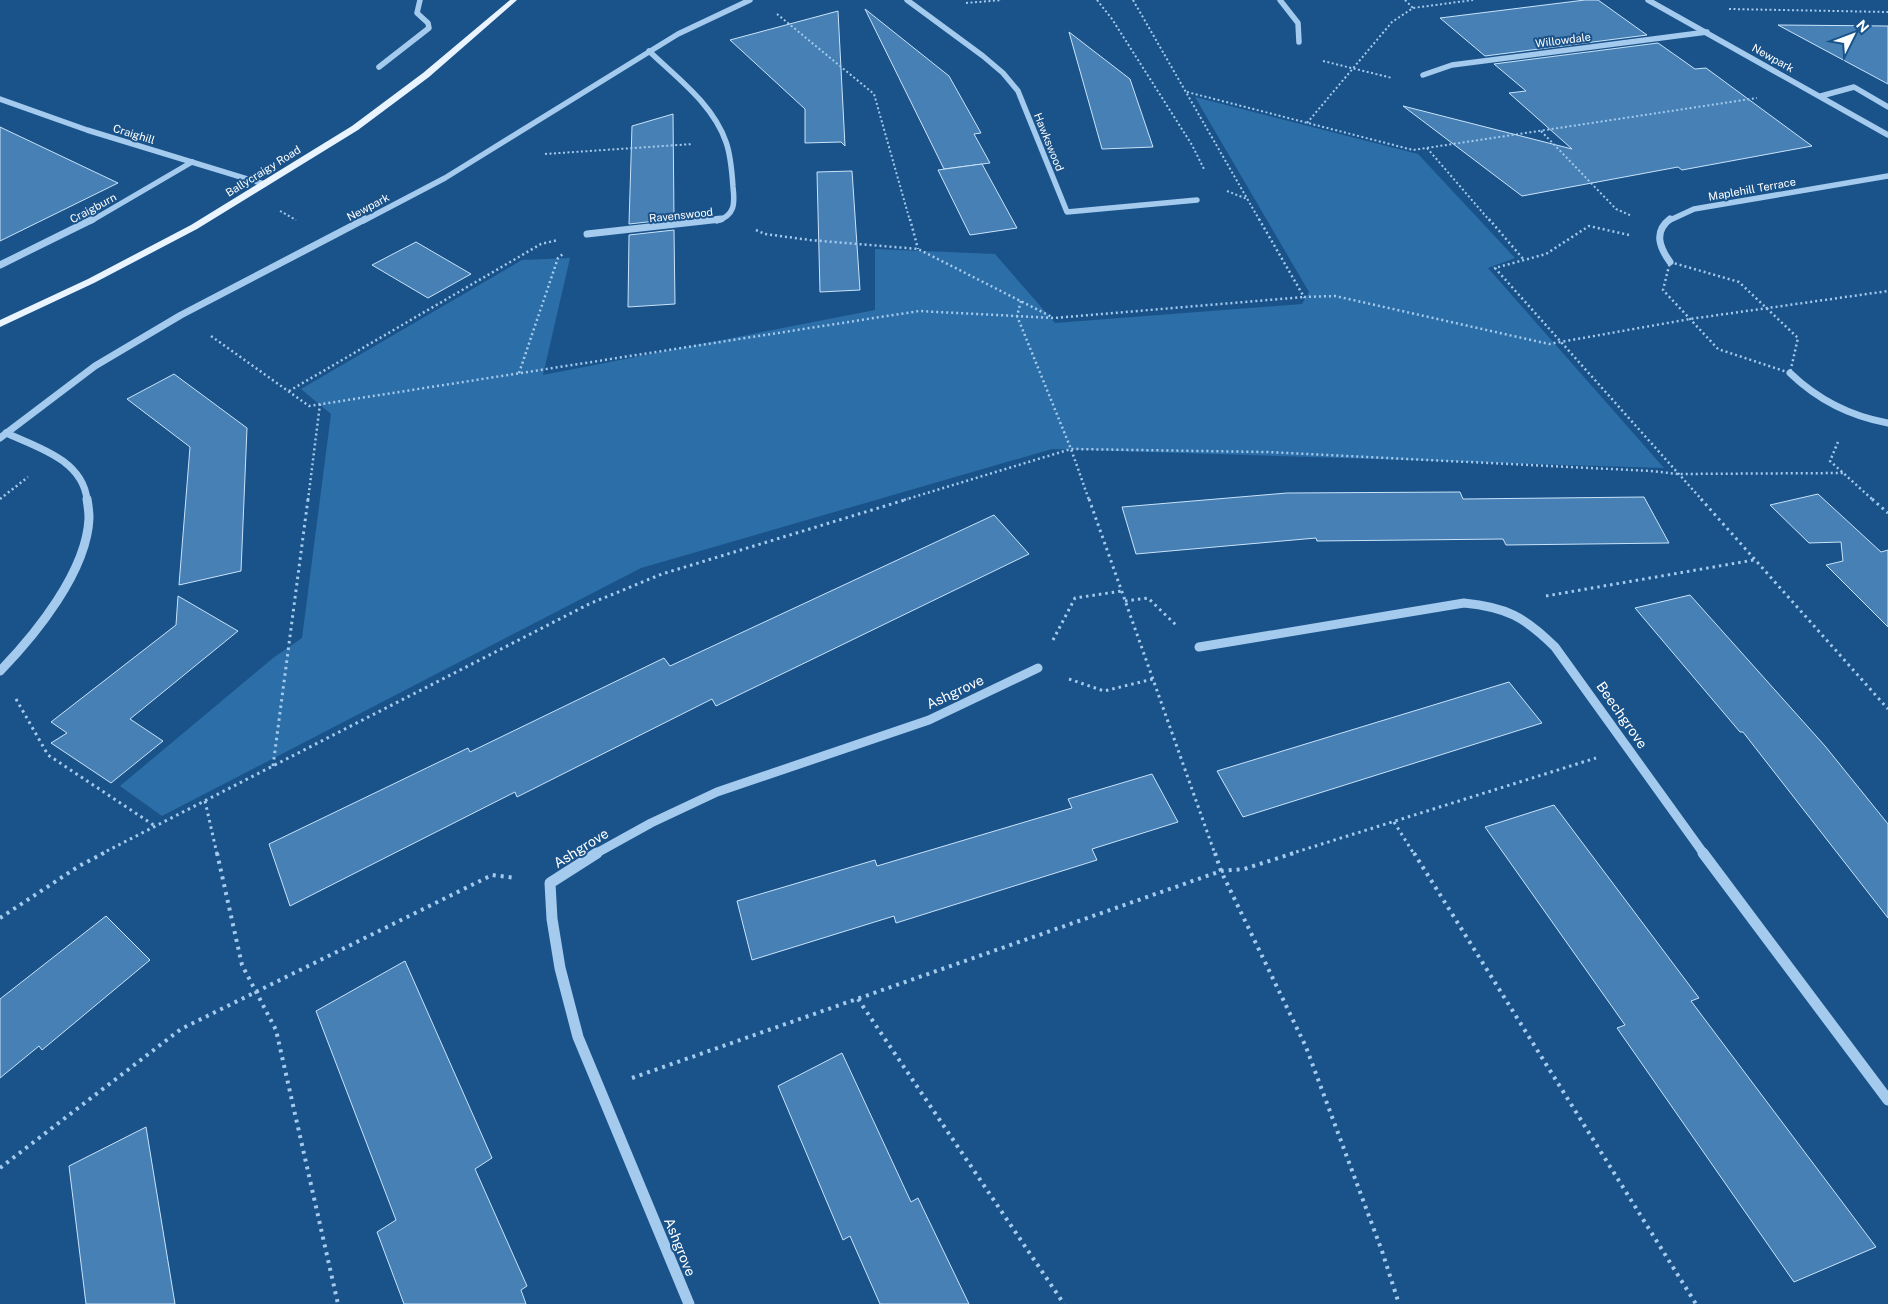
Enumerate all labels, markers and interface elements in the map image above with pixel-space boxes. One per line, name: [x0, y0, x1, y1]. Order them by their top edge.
north arrow: [1828, 10, 1878, 60]
text: N: [1853, 17, 1872, 36]
street label: Willowdale: [1534, 31, 1592, 49]
street label: Newpark: [1750, 42, 1796, 74]
street label: Hawkswood: [1032, 111, 1066, 173]
street label: Craighill: [112, 122, 156, 146]
street label: Ballycraigy Road: [223, 143, 303, 199]
street label: Maplehill Terrace: [1707, 175, 1797, 203]
street label: Craigburn: [68, 191, 118, 225]
street label: Newpark: [345, 191, 391, 223]
street label: Ravenswood: [648, 206, 714, 224]
street label: Ashgrove: [924, 672, 986, 712]
street label: Beechgrove: [1593, 679, 1651, 751]
street label: Ashgrove: [551, 825, 611, 871]
street label: Ashgrove: [661, 1215, 699, 1279]

